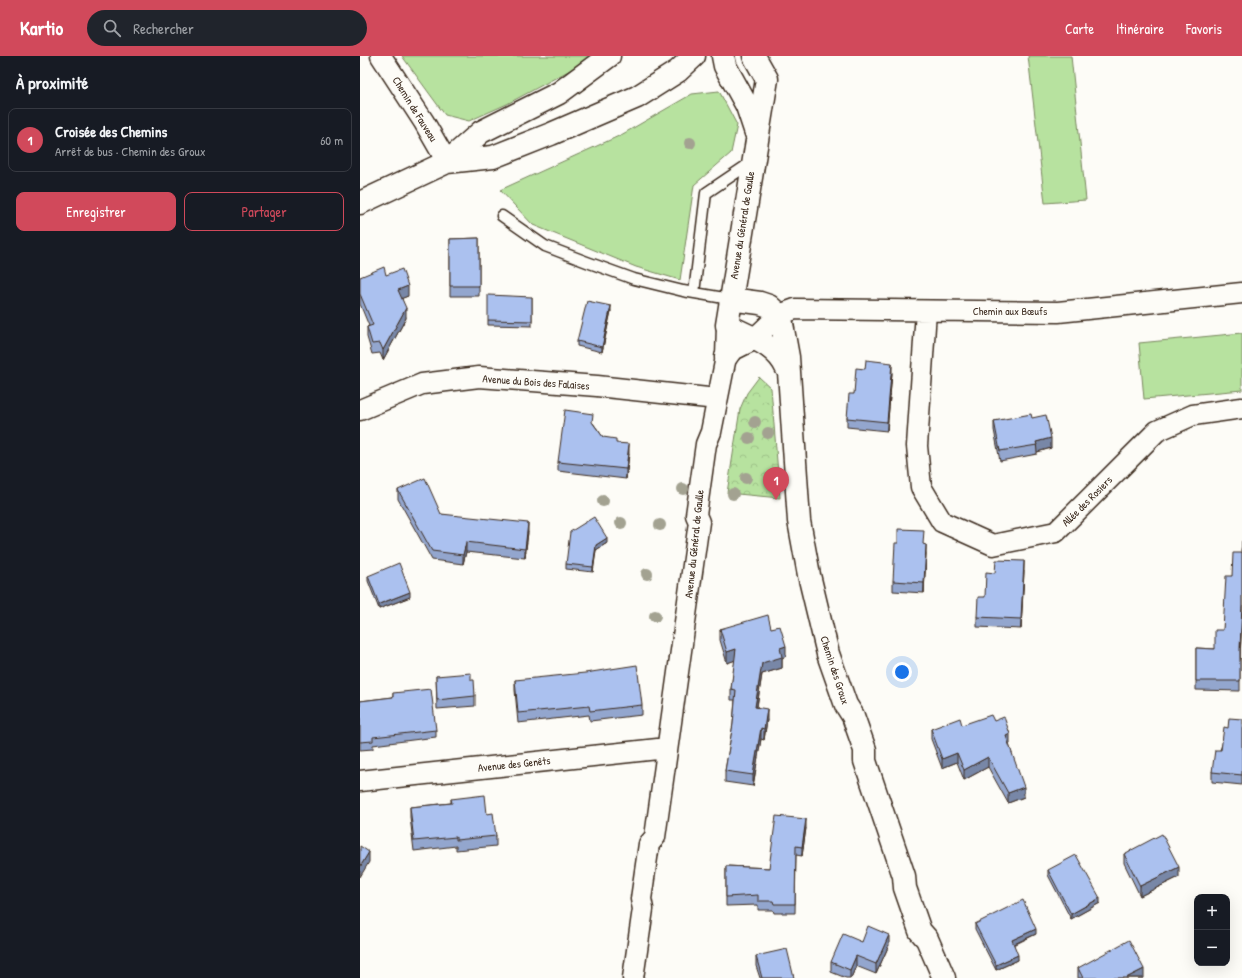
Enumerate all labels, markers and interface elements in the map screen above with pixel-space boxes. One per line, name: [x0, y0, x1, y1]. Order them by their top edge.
search box: [87, 10, 367, 46]
text: Kartio: [20, 15, 63, 41]
icon: search: [101, 17, 123, 39]
text: Rechercher: [133, 18, 194, 39]
text: Carte: [1065, 19, 1094, 38]
text: Itinéraire: [1116, 19, 1164, 38]
text: Favoris: [1186, 19, 1222, 38]
text: À proximité: [16, 71, 88, 94]
street label: Chemin de Fauveau: [389, 74, 441, 145]
text: Croisée des Chemins: [55, 121, 167, 142]
text: 1: [28, 131, 32, 149]
text: 60 m: [320, 131, 343, 149]
text: Arrêt de bus · Chemin des Groux: [55, 142, 206, 160]
street label: Avenue du Général de Gaulle: [727, 169, 758, 280]
button: Enregistrer: [16, 192, 176, 231]
button: Partager: [184, 192, 344, 231]
street label: Chemin aux Bœufs: [973, 304, 1047, 318]
street label: Avenue du Bois des Falaises: [482, 371, 590, 393]
pin: 1: [763, 467, 789, 500]
street label: Allée des Rosiers: [1059, 473, 1115, 529]
street label: Avenue du Général de Gaulle: [681, 488, 707, 599]
street label: Chemin des Groux: [817, 634, 853, 706]
your location: [892, 662, 912, 682]
street label: Avenue des Genêts: [477, 753, 551, 775]
map controls: [1194, 894, 1230, 966]
button: +: [1194, 894, 1230, 930]
button: −: [1194, 930, 1230, 966]

